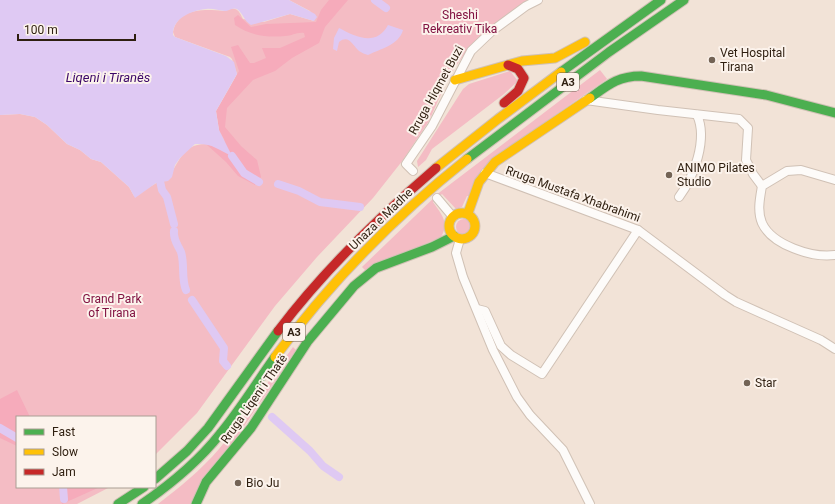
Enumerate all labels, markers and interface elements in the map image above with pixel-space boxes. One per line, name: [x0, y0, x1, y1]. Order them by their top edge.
park label: Sheshi Rekreativ Tika: [423, 8, 497, 36]
scale bar: [18, 16, 135, 42]
text: 100 m: [24, 23, 58, 37]
street label: Rruga Hiqmet Buzi: [406, 43, 466, 137]
place label: Vet Hospital Tirana: [720, 46, 785, 74]
marker: Vet Hospital Tirana: [707, 55, 717, 65]
water label: Liqeni i Tiranës: [66, 70, 151, 85]
road number: A3: [557, 73, 579, 91]
place label: ANIMO Pilates Studio: [677, 161, 755, 189]
street label: Rruga Mustafa Xhabrahimi: [504, 163, 642, 225]
marker: ANIMO Pilates Studio: [664, 170, 674, 180]
street label: Unaza e Madhe: [346, 185, 416, 253]
park label: Grand Park of Tirana: [82, 292, 142, 320]
road number: A3: [283, 323, 305, 341]
street label: Rruga Liqeni i Thatë: [218, 352, 290, 446]
place label: Star: [755, 376, 777, 390]
marker: Star: [742, 378, 752, 388]
legend: [16, 416, 156, 488]
text: Fast: [52, 425, 75, 439]
text: Slow: [52, 445, 78, 459]
text: Jam: [52, 465, 76, 479]
place label: Bio Ju: [246, 476, 279, 490]
marker: Bio Ju: [233, 478, 243, 488]

